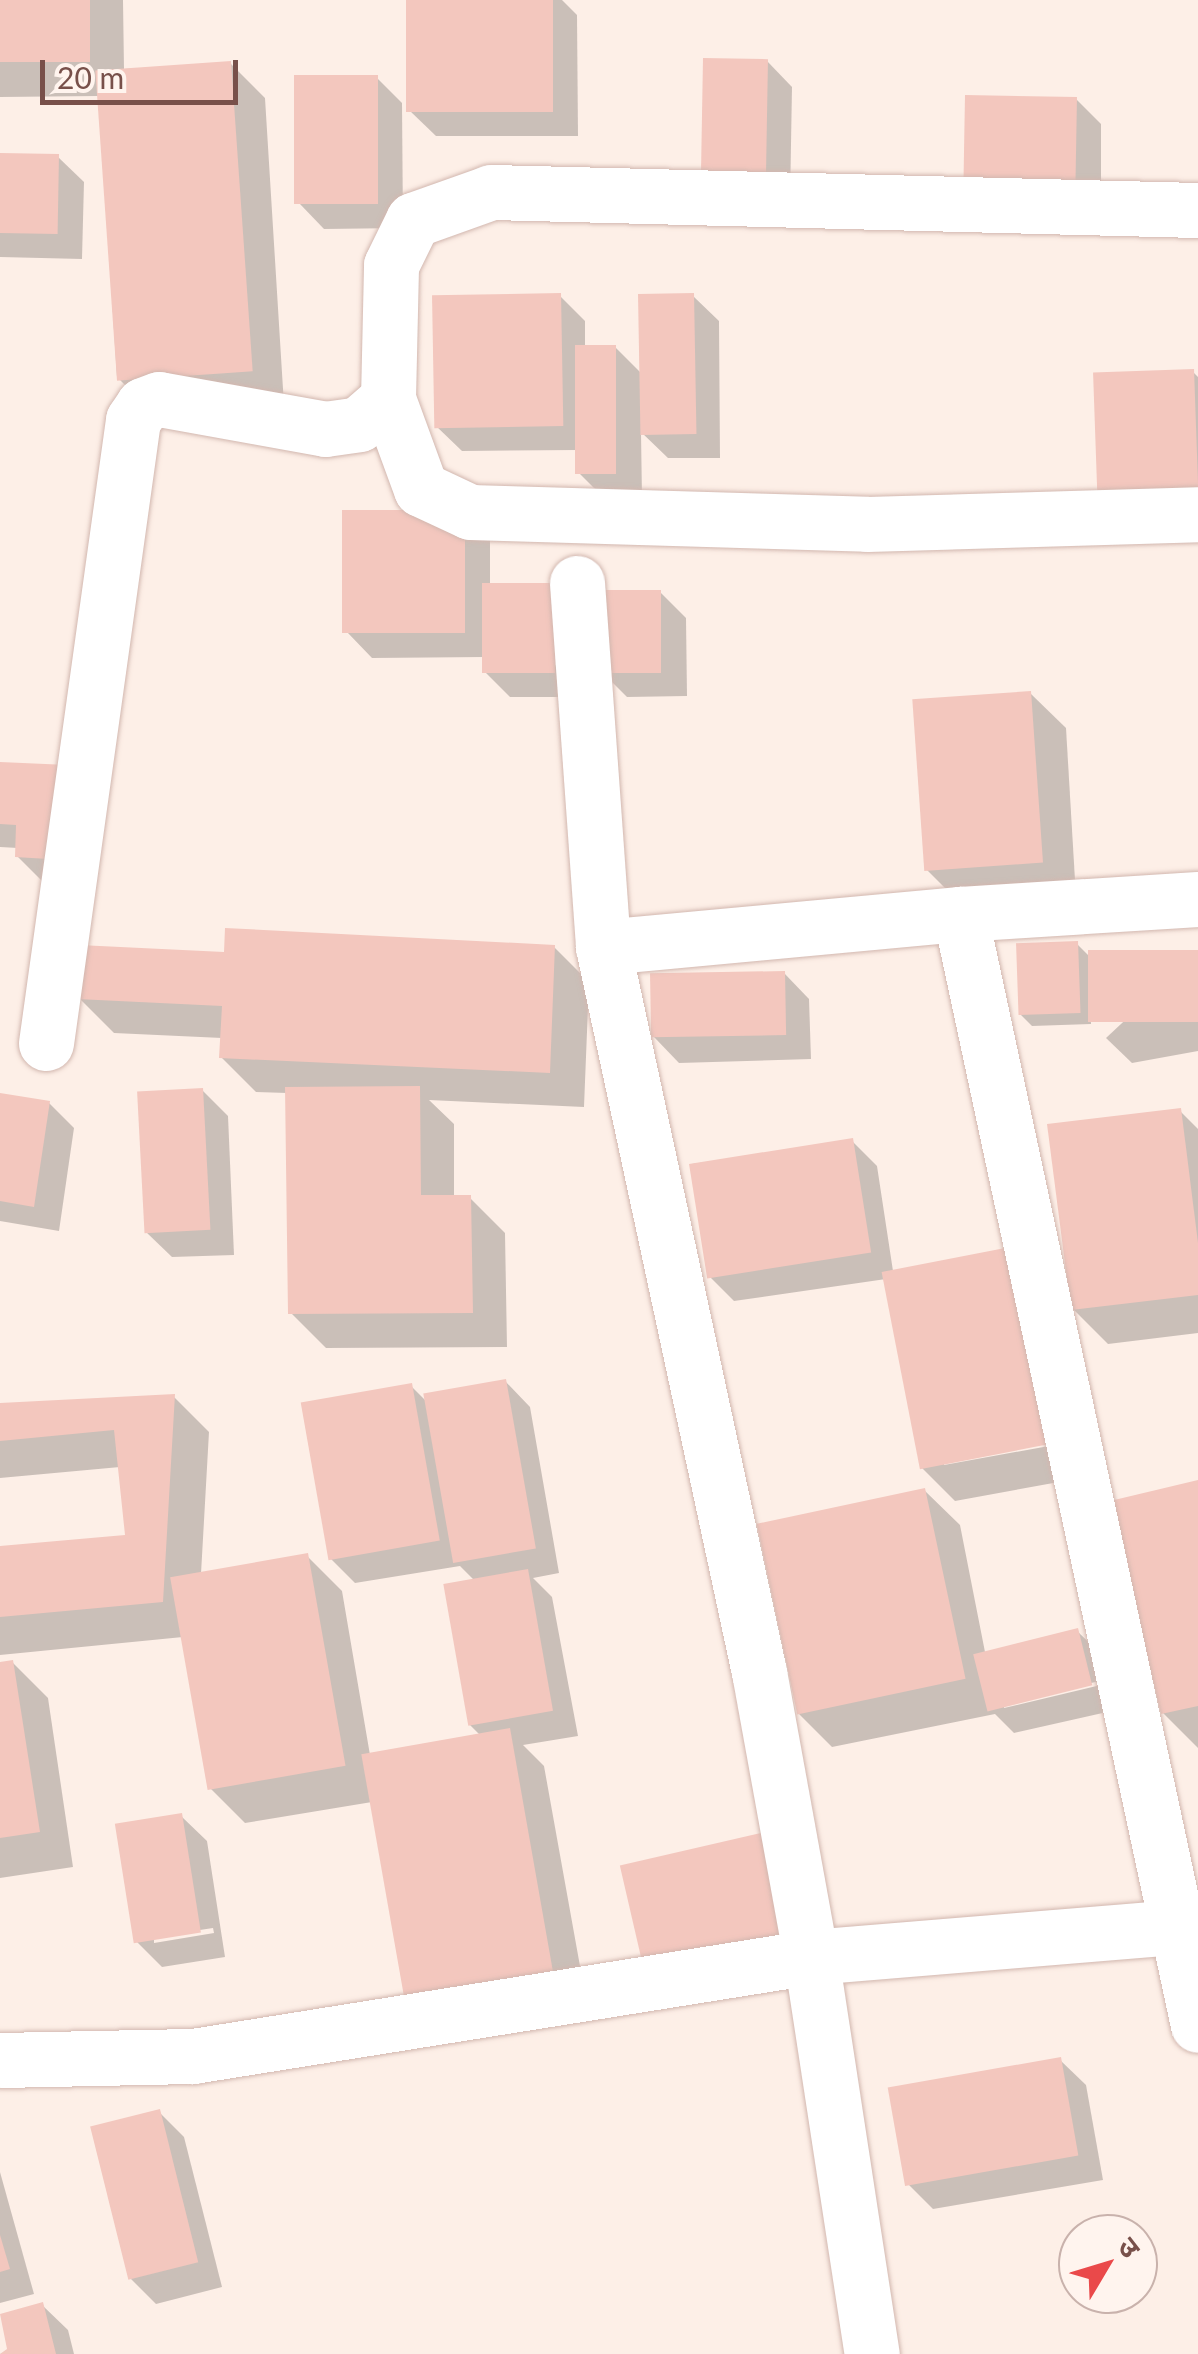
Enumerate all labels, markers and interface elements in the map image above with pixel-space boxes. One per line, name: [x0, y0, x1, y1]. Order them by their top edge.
scale bar: [45, 40, 242, 102]
text: 20 m: [57, 59, 124, 95]
north arrow: [1058, 2214, 1158, 2314]
text: उ: [1112, 2230, 1149, 2264]

